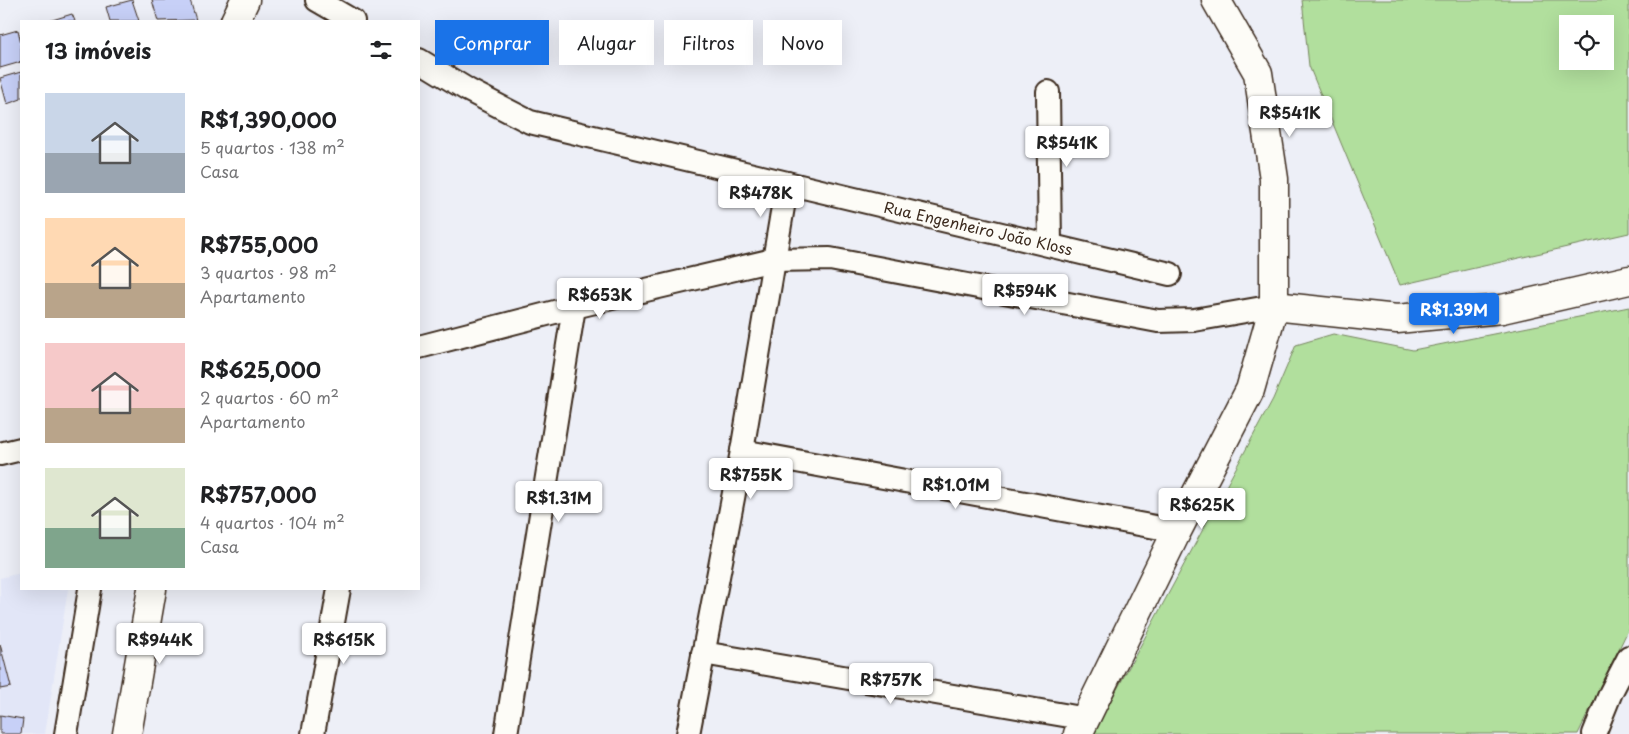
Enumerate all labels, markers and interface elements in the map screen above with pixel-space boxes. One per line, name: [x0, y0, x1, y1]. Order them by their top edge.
map controls: [1559, 15, 1614, 70]
button: locate: [1559, 15, 1614, 70]
chip: Comprar: [435, 20, 549, 65]
chip: Alugar: [559, 20, 654, 65]
chip: Filtros: [664, 20, 753, 65]
chip: Novo: [763, 20, 842, 65]
text: 13 imóveis: [45, 34, 151, 66]
icon: filters: [367, 36, 395, 64]
pin: R$541K: [1249, 96, 1331, 138]
text: R$541K: [1259, 100, 1321, 124]
text: R$1,390,000: [200, 103, 337, 135]
icon: home: [85, 113, 145, 173]
pin: R$541K: [1026, 126, 1108, 168]
text: R$541K: [1036, 130, 1098, 154]
text: 5 quartos · 138 m²: [200, 135, 345, 159]
text: Casa: [200, 159, 239, 183]
pin: R$478K: [720, 176, 802, 218]
text: R$478K: [729, 180, 793, 204]
street label: Rua Engenheiro João Kloss: [882, 195, 1075, 260]
text: R$755,000: [200, 228, 318, 260]
icon: home: [85, 238, 145, 298]
text: 3 quartos · 98 m²: [200, 260, 337, 284]
pin: R$594K: [984, 274, 1066, 316]
pin: R$653K: [559, 278, 641, 320]
text: R$594K: [993, 278, 1057, 302]
text: R$653K: [568, 282, 632, 306]
text: Apartamento: [200, 284, 305, 308]
pin: R$1.39M: [1408, 292, 1500, 335]
text: R$1.39M: [1420, 297, 1488, 321]
text: R$625,000: [200, 353, 321, 385]
icon: home: [85, 363, 145, 423]
text: 2 quartos · 60 m²: [200, 385, 339, 409]
text: Apartamento: [200, 409, 305, 433]
pin: R$755K: [710, 458, 792, 500]
text: R$755K: [720, 462, 782, 486]
pin: R$1.01M: [910, 468, 1002, 510]
text: R$1.01M: [922, 472, 990, 496]
text: R$757,000: [200, 478, 316, 510]
pin: R$1.31M: [513, 480, 605, 523]
text: R$1.31M: [526, 485, 592, 509]
icon: home: [85, 488, 145, 548]
pin: R$625K: [1161, 488, 1243, 530]
text: R$625K: [1169, 492, 1235, 516]
text: 4 quartos · 104 m²: [200, 510, 345, 534]
text: Casa: [200, 534, 239, 558]
pin: R$944K: [119, 622, 201, 665]
pin: R$615K: [303, 622, 385, 665]
text: R$944K: [127, 627, 193, 651]
text: R$615K: [313, 627, 375, 651]
pin: R$757K: [850, 662, 932, 705]
text: R$757K: [860, 667, 922, 691]

